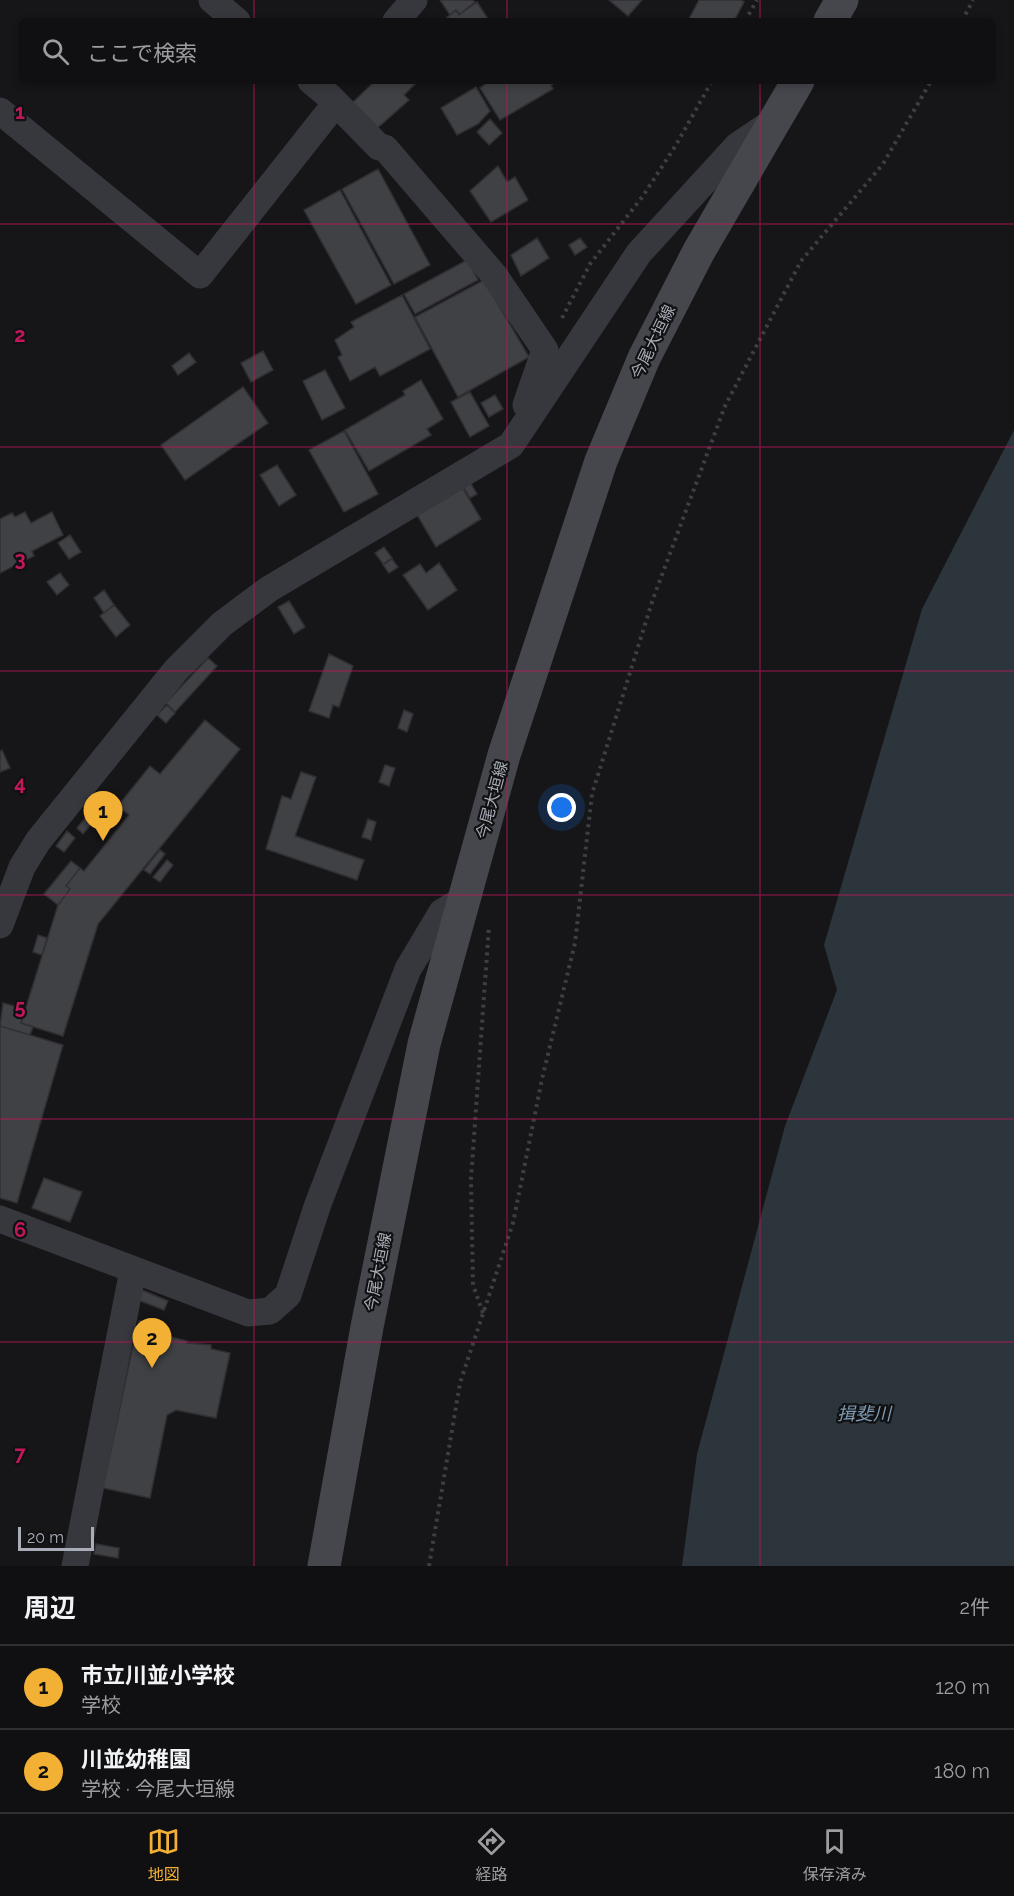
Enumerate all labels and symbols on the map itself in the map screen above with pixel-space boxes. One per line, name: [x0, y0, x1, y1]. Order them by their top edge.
text: 1: [15, 100, 25, 124]
street label: 今尾大垣線: [627, 302, 679, 382]
text: 2: [14, 323, 26, 347]
text: 3: [14, 547, 26, 571]
street label: 今尾大垣線: [472, 759, 512, 841]
text: 4: [14, 771, 26, 795]
pin: 1: [84, 792, 122, 841]
your location: [547, 793, 576, 822]
text: 5: [14, 995, 26, 1019]
text: 6: [14, 1218, 26, 1242]
street label: 今尾大垣線: [361, 1231, 395, 1313]
pin: 2: [132, 1318, 172, 1368]
water label: 揖斐川: [837, 1403, 893, 1424]
text: 7: [14, 1442, 26, 1466]
scale bar: [18, 1524, 94, 1552]

